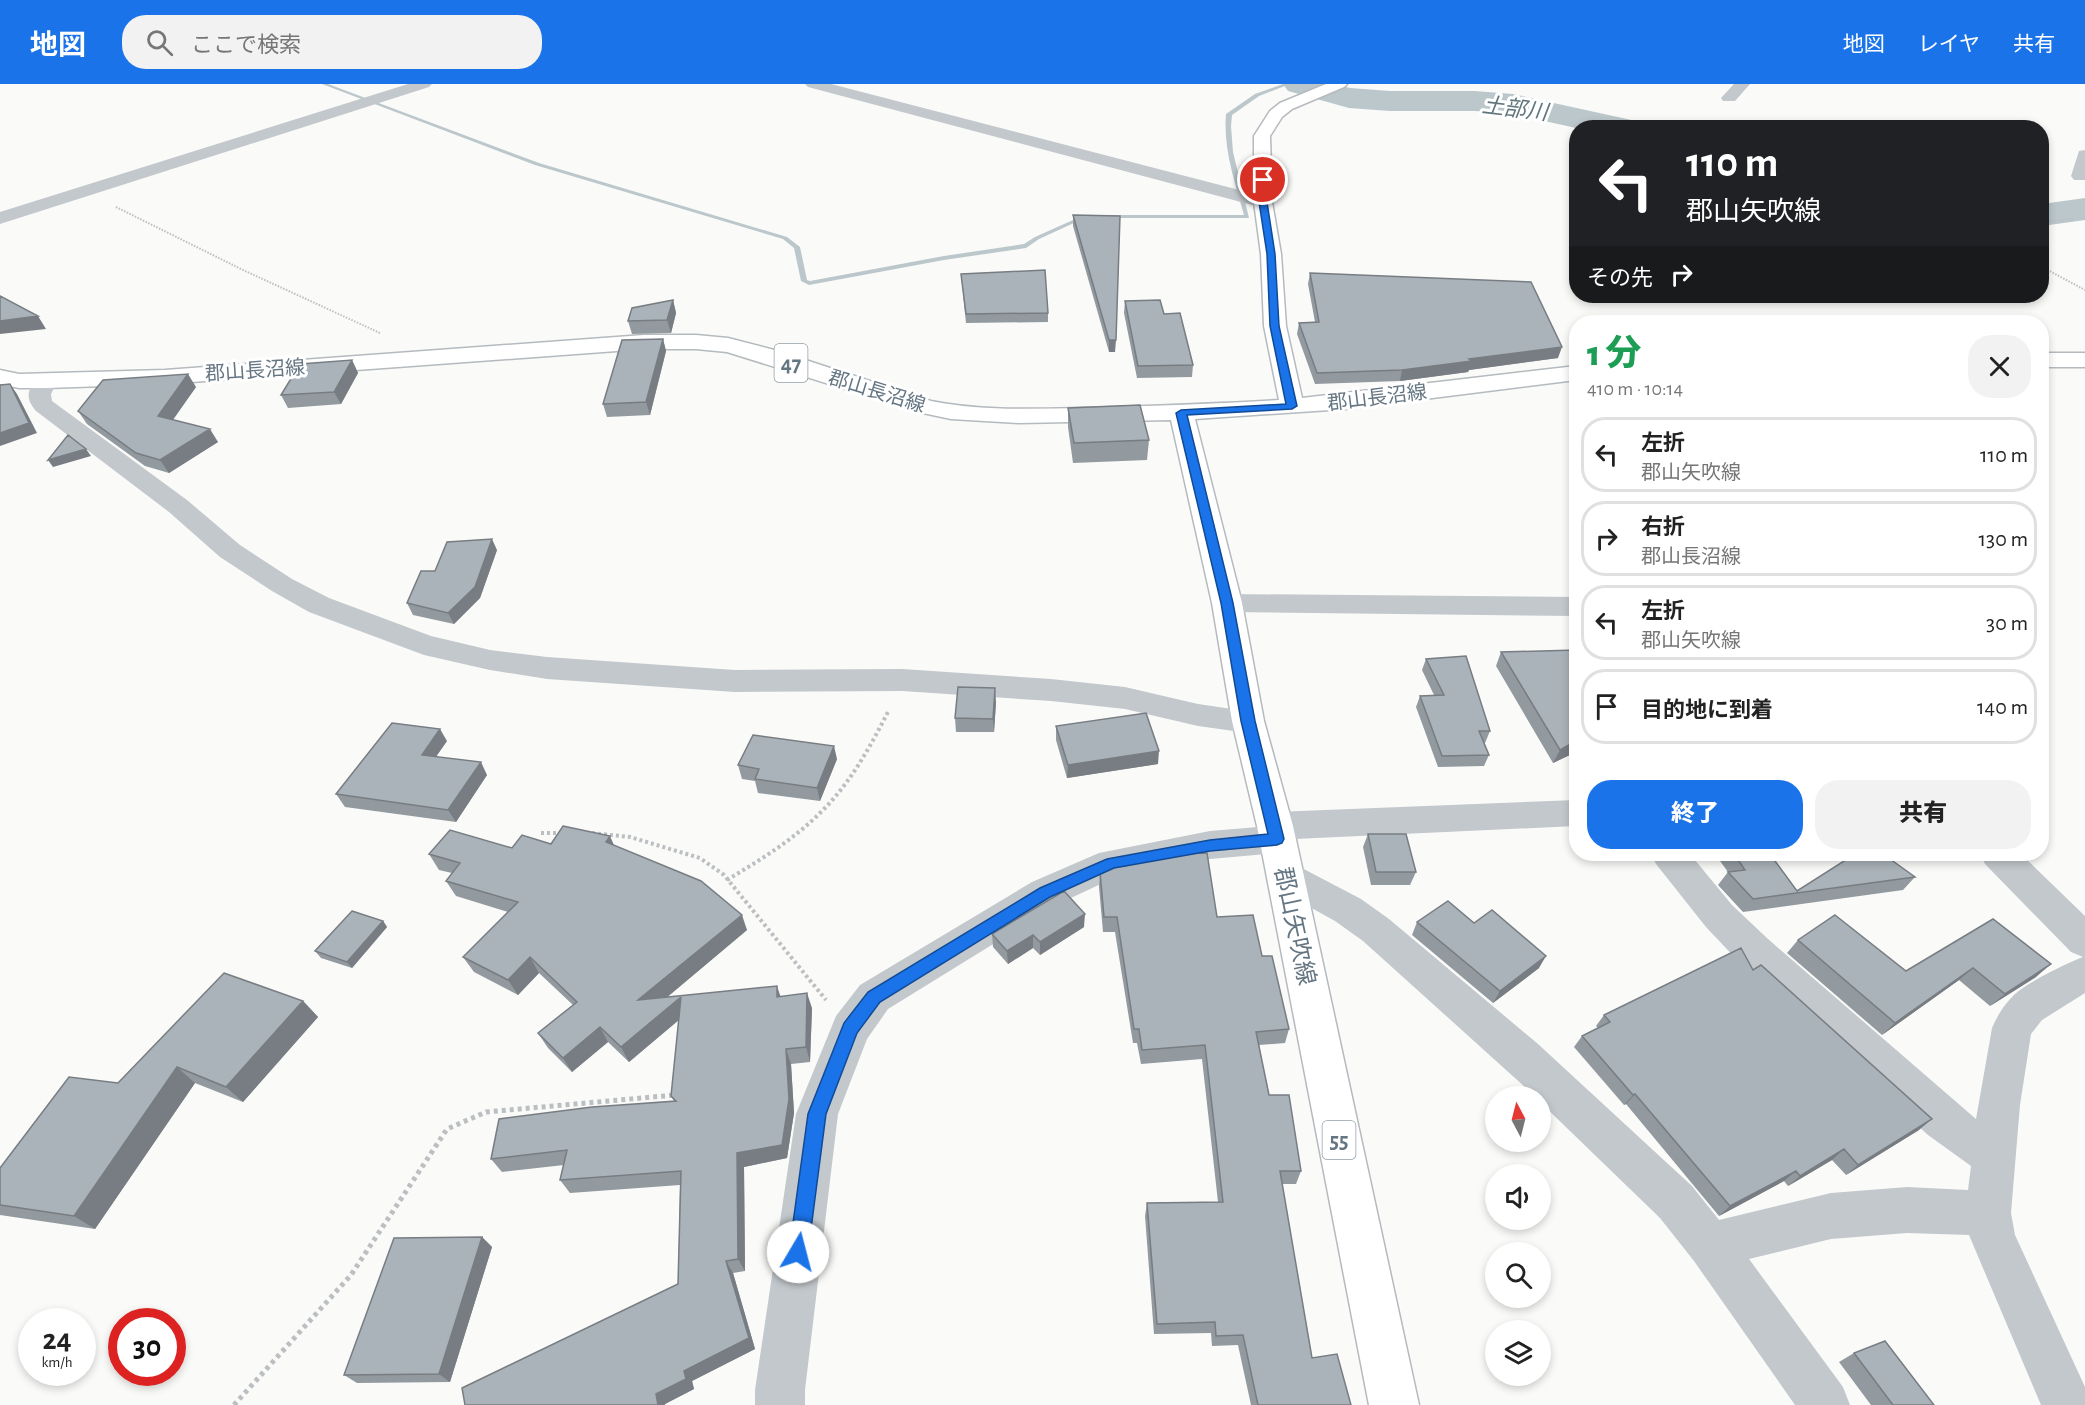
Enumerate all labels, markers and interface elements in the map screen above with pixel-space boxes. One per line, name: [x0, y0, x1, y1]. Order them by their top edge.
search box: [122, 15, 542, 69]
icon: search: [143, 26, 176, 59]
text: 地図: [30, 32, 86, 60]
text: ここで検索: [191, 34, 301, 56]
text: 地図: [1843, 34, 1885, 55]
text: レイヤ: [1918, 34, 1980, 55]
text: 共有: [2013, 34, 2055, 55]
water label: 土部川: [1481, 93, 1551, 124]
text: 110 m: [1686, 142, 1778, 184]
icon: left: [1587, 144, 1665, 222]
pin: [1237, 154, 1288, 205]
icon: arrive: [1246, 163, 1279, 196]
text: 郡山矢吹線: [1686, 198, 1821, 225]
icon: right: [1665, 258, 1698, 291]
text: その先: [1587, 267, 1653, 289]
button: close: [1968, 335, 2031, 398]
text: 1 分: [1587, 336, 1641, 372]
road number: 47: [774, 344, 808, 382]
street label: 郡山長沼線: [204, 356, 306, 384]
street label: 郡山長沼線: [826, 366, 928, 416]
text: 410 m · 10:14: [1587, 379, 1683, 399]
street label: 郡山長沼線: [1326, 380, 1428, 414]
text: 左折: [1641, 432, 1685, 454]
icon: left: [1590, 438, 1623, 471]
text: 110 m: [1980, 444, 2028, 466]
text: 郡山矢吹線: [1641, 463, 1741, 483]
text: 右折: [1641, 516, 1685, 538]
icon: right: [1590, 522, 1623, 555]
text: 130 m: [1979, 528, 2028, 550]
text: 郡山長沼線: [1641, 547, 1741, 567]
text: 左折: [1641, 600, 1685, 622]
icon: left: [1590, 606, 1623, 639]
text: 30 m: [1986, 612, 2028, 634]
text: 郡山矢吹線: [1641, 631, 1741, 651]
icon: arrive: [1590, 690, 1623, 723]
text: 140 m: [1977, 696, 2028, 718]
text: 目的地に到着: [1641, 699, 1773, 721]
button: 終了: [1587, 780, 1803, 849]
button: 共有: [1815, 780, 2031, 849]
street label: 郡山矢吹線: [1270, 865, 1320, 987]
north arrow: [1485, 1086, 1551, 1152]
map controls: [1485, 1086, 1551, 1386]
road number: 55: [1322, 1121, 1356, 1159]
button: sound: [1485, 1164, 1551, 1230]
position arrow: [766, 1220, 830, 1284]
button: search: [1485, 1242, 1551, 1308]
speed limit sign: 30: [108, 1308, 186, 1386]
button: layers: [1485, 1320, 1551, 1386]
text: 24: [42, 1325, 72, 1355]
text: km/h: [42, 1355, 72, 1370]

